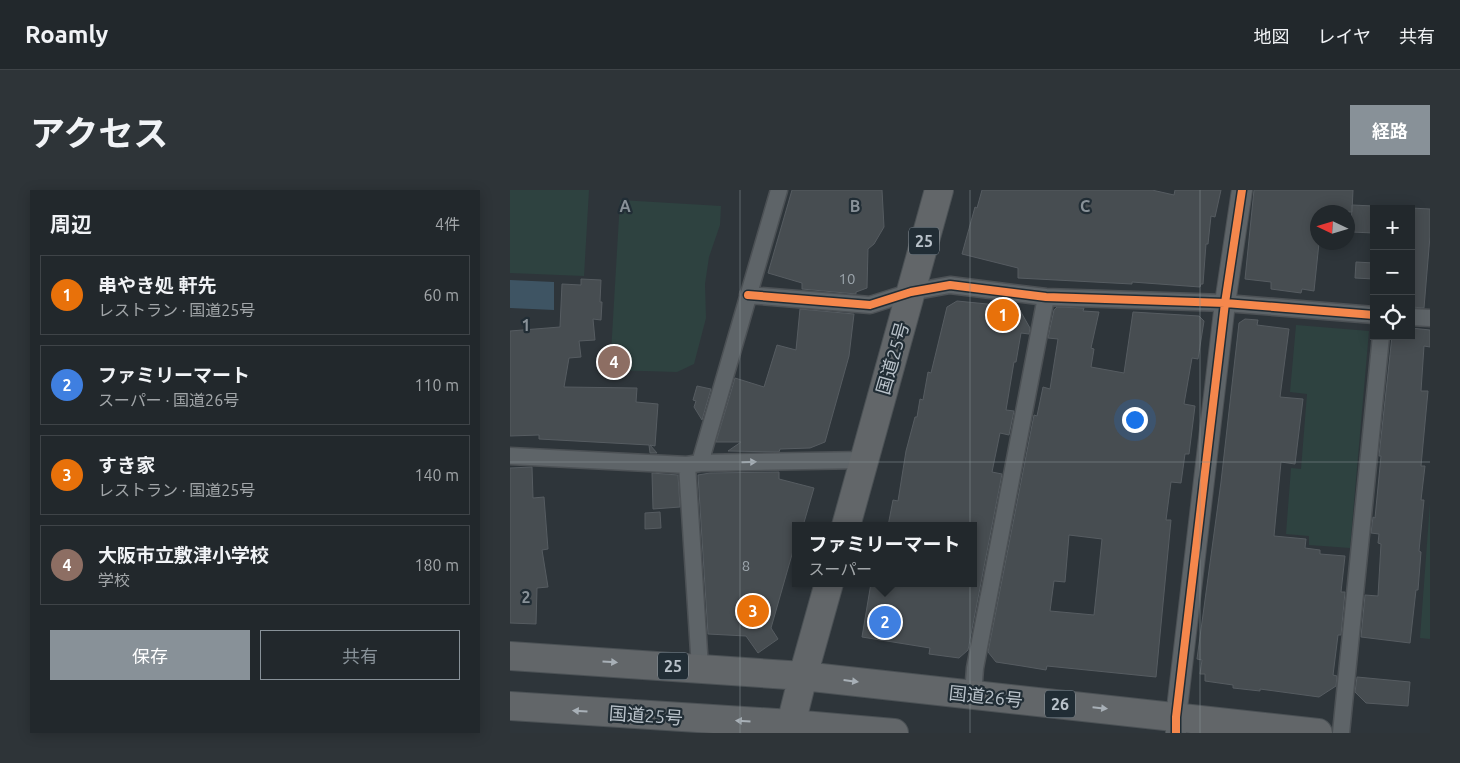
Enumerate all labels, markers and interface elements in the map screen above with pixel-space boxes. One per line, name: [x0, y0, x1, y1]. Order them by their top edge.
text: Roamly: [25, 21, 108, 48]
text: 地図: [1254, 26, 1290, 46]
text: レイヤ: [1318, 26, 1371, 46]
text: 共有: [1399, 26, 1435, 46]
button: 経路: [1350, 105, 1430, 155]
text: アクセス: [30, 113, 168, 153]
text: A: [619, 197, 631, 215]
text: B: [850, 197, 860, 215]
text: C: [1080, 197, 1090, 215]
north arrow: [1310, 205, 1355, 250]
map controls: [1370, 205, 1415, 340]
button: +: [1370, 205, 1415, 250]
text: 周辺: [50, 212, 92, 236]
text: 4件: [435, 215, 460, 233]
road number: 25: [909, 227, 939, 254]
button: −: [1370, 250, 1415, 295]
house number: 10: [839, 270, 855, 287]
text: 串やき処 軒先: [98, 274, 217, 296]
text: 1: [62, 286, 72, 304]
text: 60 m: [423, 286, 459, 304]
button: locate: [1370, 295, 1415, 340]
pin: 1: [987, 296, 1019, 334]
text: レストラン · 国道25号: [98, 301, 255, 319]
text: 1: [521, 316, 531, 334]
street label: 国道25号: [872, 320, 912, 396]
pin: 4: [598, 343, 630, 381]
text: ファミリーマート: [98, 364, 250, 386]
text: 2: [62, 376, 72, 394]
text: 110 m: [414, 376, 459, 394]
text: スーパー · 国道26号: [98, 391, 239, 409]
your location: [1122, 407, 1148, 433]
text: すき家: [98, 454, 155, 476]
one-way arrow: [741, 458, 757, 466]
text: 3: [62, 466, 72, 484]
text: 140 m: [414, 466, 459, 484]
text: レストラン · 国道25号: [98, 481, 255, 499]
popup: [792, 522, 977, 587]
text: ファミリーマート: [808, 533, 961, 555]
text: 大阪市立敷津小学校: [98, 544, 269, 566]
text: 4: [62, 556, 72, 574]
text: 180 m: [414, 556, 459, 574]
house number: 8: [742, 557, 750, 574]
text: スーパー: [808, 560, 872, 578]
text: 学校: [98, 571, 130, 589]
text: 2: [521, 588, 531, 606]
pin: 3: [737, 592, 769, 630]
pin: 2: [869, 603, 901, 641]
button: 保存: [50, 630, 250, 680]
button: 共有: [260, 630, 460, 680]
road number: 25: [658, 652, 688, 680]
one-way arrow: [602, 659, 618, 667]
one-way arrow: [844, 677, 860, 685]
street label: 国道26号: [948, 682, 1024, 710]
road number: 26: [1045, 690, 1075, 718]
street label: 国道25号: [608, 702, 684, 728]
one-way arrow: [1092, 704, 1108, 712]
one-way arrow: [572, 706, 588, 714]
one-way arrow: [734, 717, 750, 725]

